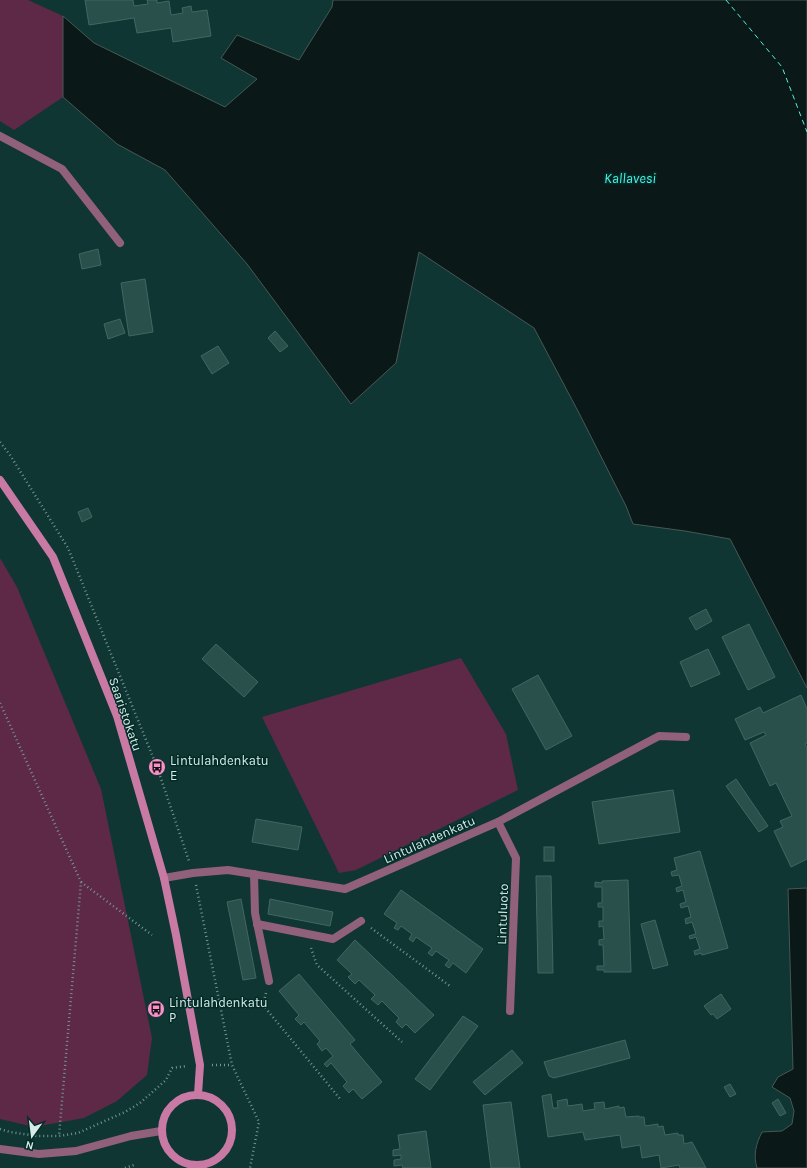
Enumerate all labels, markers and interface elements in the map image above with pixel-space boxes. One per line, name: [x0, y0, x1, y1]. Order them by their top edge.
water label: Kallavesi: [604, 170, 656, 187]
street label: Saaristokatu: [106, 675, 145, 753]
place label: Lintulahdenkatu E: [170, 753, 269, 783]
bus stop icon: Lintulahdenkatu E: [147, 757, 167, 777]
street label: Lintulahdenkatu: [381, 813, 477, 866]
street label: Lintuluoto: [494, 883, 511, 945]
place label: Lintulahdenkatu P: [169, 995, 268, 1025]
bus stop icon: Lintulahdenkatu P: [146, 999, 166, 1019]
north arrow: [12, 1116, 52, 1156]
text: N: [24, 1138, 35, 1152]

